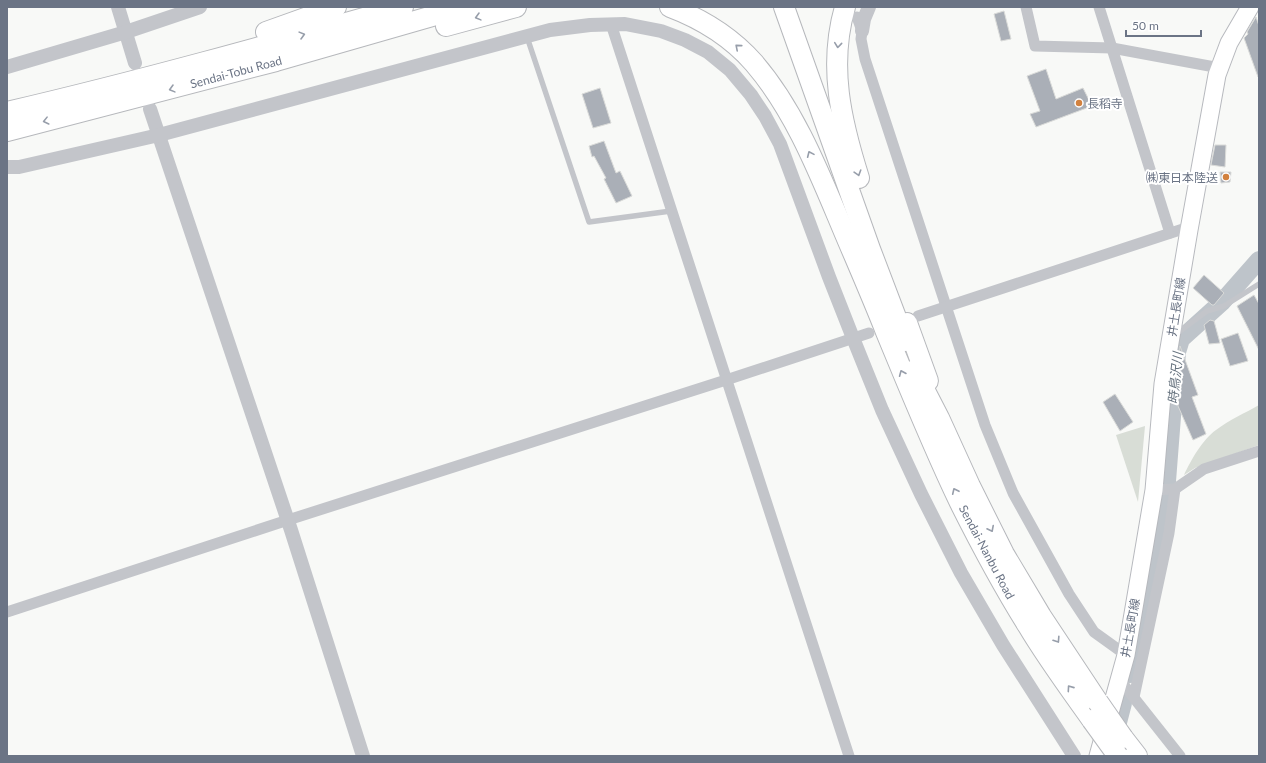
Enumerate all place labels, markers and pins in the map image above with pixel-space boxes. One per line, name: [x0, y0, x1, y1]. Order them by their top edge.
place label: 長稻寺: [1087, 96, 1123, 111]
marker: 長稻寺: [1074, 98, 1084, 108]
place label: ㈱東日本陸送: [1146, 170, 1218, 185]
marker: ㈱東日本陸送: [1221, 172, 1231, 182]

